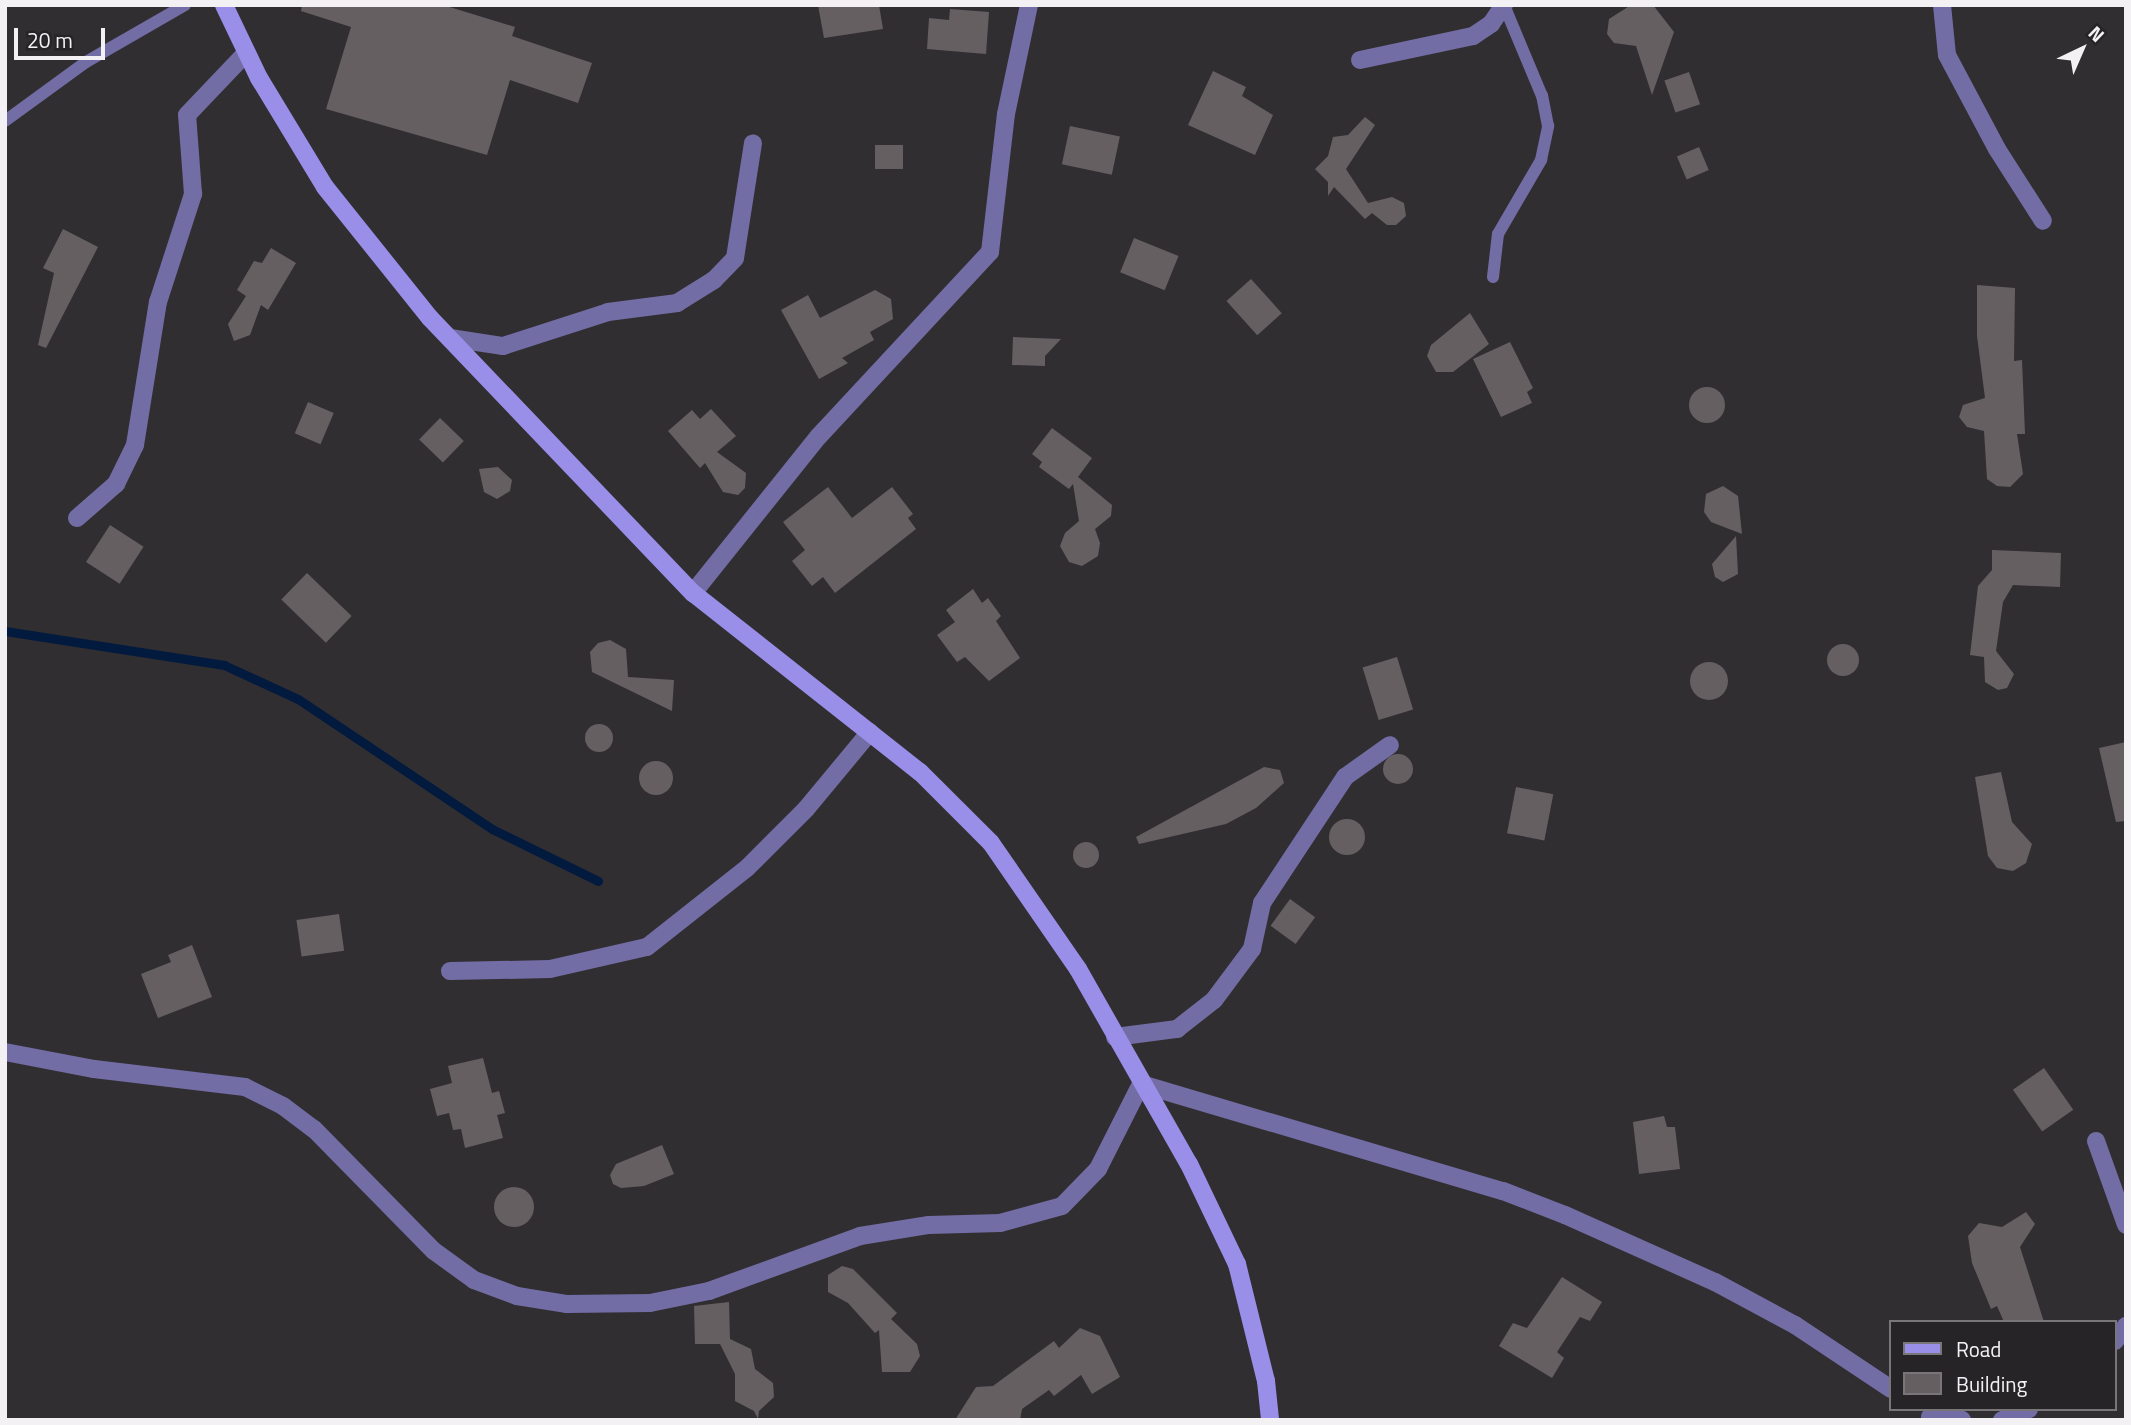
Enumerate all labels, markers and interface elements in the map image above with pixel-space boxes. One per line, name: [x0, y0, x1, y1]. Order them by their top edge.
scale bar: [18, 14, 108, 58]
north arrow: [2047, 14, 2117, 84]
text: N: [2082, 19, 2112, 49]
text: 20 m: [27, 24, 73, 56]
legend: [1890, 1320, 2117, 1411]
text: Road: [1956, 1333, 2001, 1365]
text: Building: [1956, 1368, 2027, 1400]

